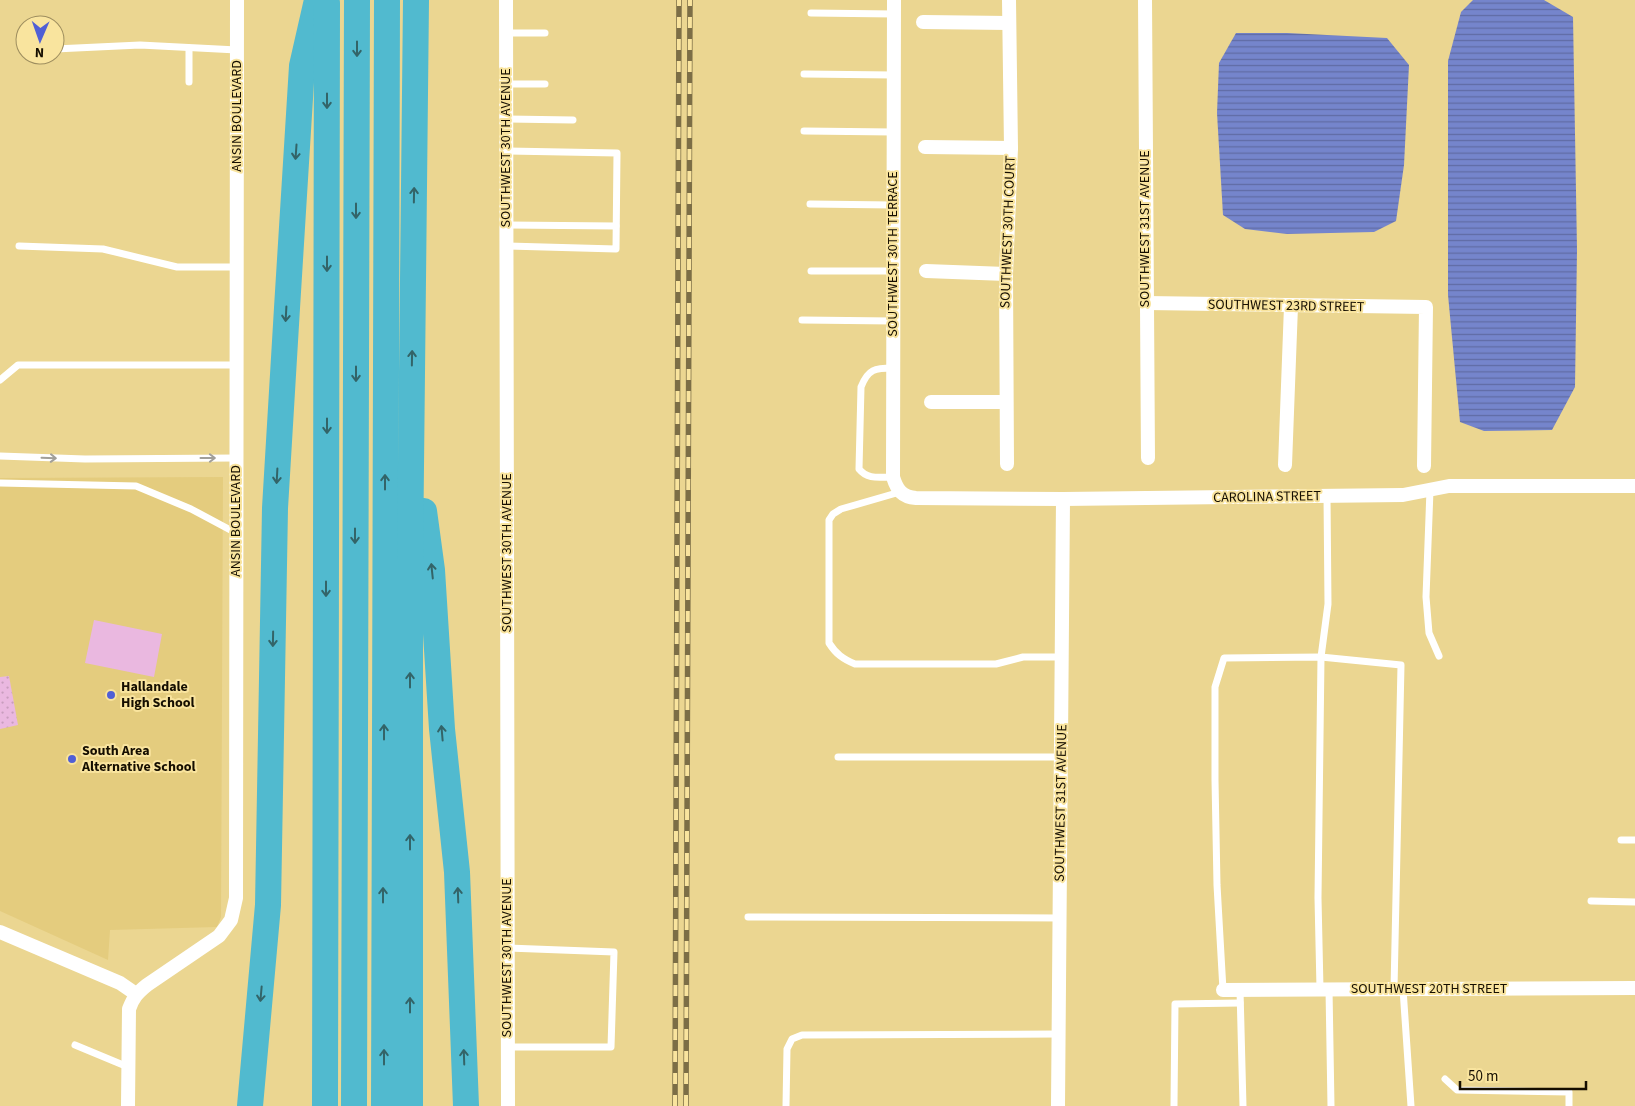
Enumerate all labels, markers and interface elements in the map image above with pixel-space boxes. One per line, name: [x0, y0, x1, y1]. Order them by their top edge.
north arrow: [15, 15, 65, 65]
one-way arrow: [352, 40, 362, 56]
text: N: [35, 42, 45, 62]
street label: ANSIN BOULEVARD: [227, 60, 247, 172]
street label: SOUTHWEST 30TH AVENUE: [496, 68, 516, 228]
one-way arrow: [322, 92, 332, 109]
one-way arrow: [292, 144, 301, 160]
street label: SOUTHWEST 31ST AVENUE: [1135, 150, 1155, 308]
street label: SOUTHWEST 30TH COURT: [995, 155, 1021, 309]
street label: SOUTHWEST 30TH TERRACE: [883, 171, 903, 337]
one-way arrow: [409, 188, 419, 204]
one-way arrow: [352, 203, 361, 219]
one-way arrow: [322, 255, 332, 271]
street label: SOUTHWEST 23RD STREET: [1208, 295, 1365, 317]
one-way arrow: [282, 306, 291, 322]
one-way arrow: [407, 350, 417, 366]
one-way arrow: [351, 365, 361, 381]
one-way arrow: [322, 418, 332, 434]
one-way arrow: [40, 453, 56, 462]
one-way arrow: [200, 453, 216, 463]
street label: ANSIN BOULEVARD: [226, 465, 246, 577]
one-way arrow: [273, 468, 282, 484]
street label: SOUTHWEST 30TH AVENUE: [497, 473, 517, 633]
one-way arrow: [380, 475, 390, 491]
street label: CAROLINA STREET: [1213, 486, 1322, 508]
one-way arrow: [350, 528, 360, 544]
one-way arrow: [427, 563, 437, 579]
one-way arrow: [321, 580, 331, 596]
one-way arrow: [268, 630, 278, 646]
one-way arrow: [405, 672, 415, 688]
place label: Hallandale High School: [121, 677, 194, 713]
marker: Hallandale High School: [105, 689, 117, 701]
street label: SOUTHWEST 31ST AVENUE: [1050, 724, 1072, 882]
one-way arrow: [379, 725, 389, 741]
one-way arrow: [438, 725, 447, 741]
place label: South Area Alternative School: [81, 741, 195, 777]
marker: South Area Alternative School: [66, 753, 78, 765]
one-way arrow: [405, 835, 415, 851]
street label: SOUTHWEST 30TH AVENUE: [497, 878, 517, 1038]
one-way arrow: [378, 887, 388, 904]
one-way arrow: [453, 887, 462, 903]
street label: SOUTHWEST 20TH STREET: [1351, 979, 1508, 999]
one-way arrow: [256, 986, 266, 1002]
one-way arrow: [405, 997, 415, 1014]
one-way arrow: [379, 1050, 389, 1066]
one-way arrow: [460, 1050, 469, 1066]
scale bar: [1460, 1058, 1586, 1090]
text: 50 m: [1468, 1066, 1498, 1087]

